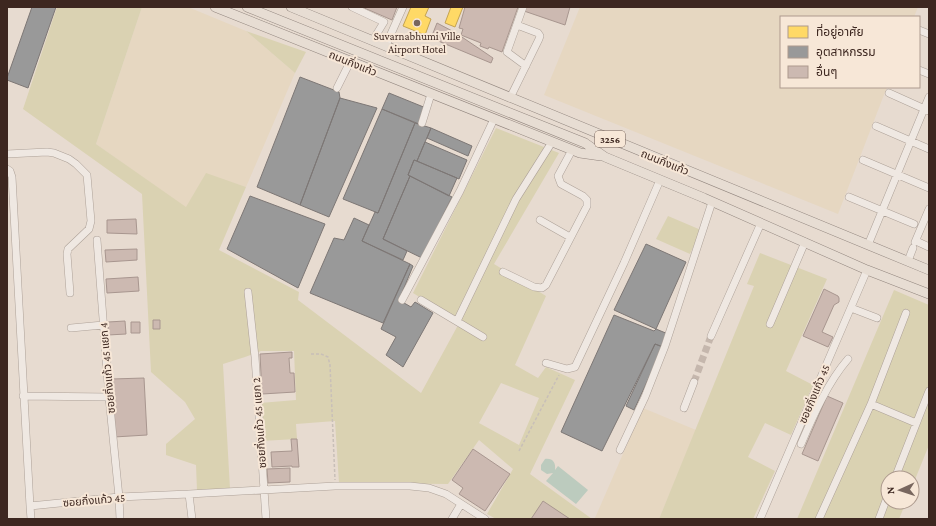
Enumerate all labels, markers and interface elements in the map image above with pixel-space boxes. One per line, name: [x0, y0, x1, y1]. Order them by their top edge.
legend: [780, 16, 920, 88]
marker: Suvarnabhumi Ville Airport Hotel: [412, 18, 422, 28]
text: ที่อยู่อาศัย: [816, 23, 864, 39]
place label: Suvarnabhumi Ville Airport Hotel: [374, 30, 461, 56]
text: อุตสาหกรรม: [816, 45, 876, 59]
street label: ถนนกิ่งแก้ว: [327, 47, 379, 78]
text: อื่นๆ: [816, 63, 837, 79]
road number: 3256: [595, 131, 625, 147]
street label: ถนนกิ่งแก้ว: [639, 146, 691, 177]
street label: ซอยกิ่งแก้ว 45 แยก 4: [96, 322, 117, 414]
street label: ซอยกิ่งแก้ว 45: [795, 362, 832, 425]
street label: ซอยกิ่งแก้ว 45 แยก 2: [248, 377, 268, 469]
north arrow: [880, 470, 920, 510]
text: N: [884, 486, 896, 495]
street label: ซอยกิ่งแก้ว 45: [62, 490, 126, 509]

